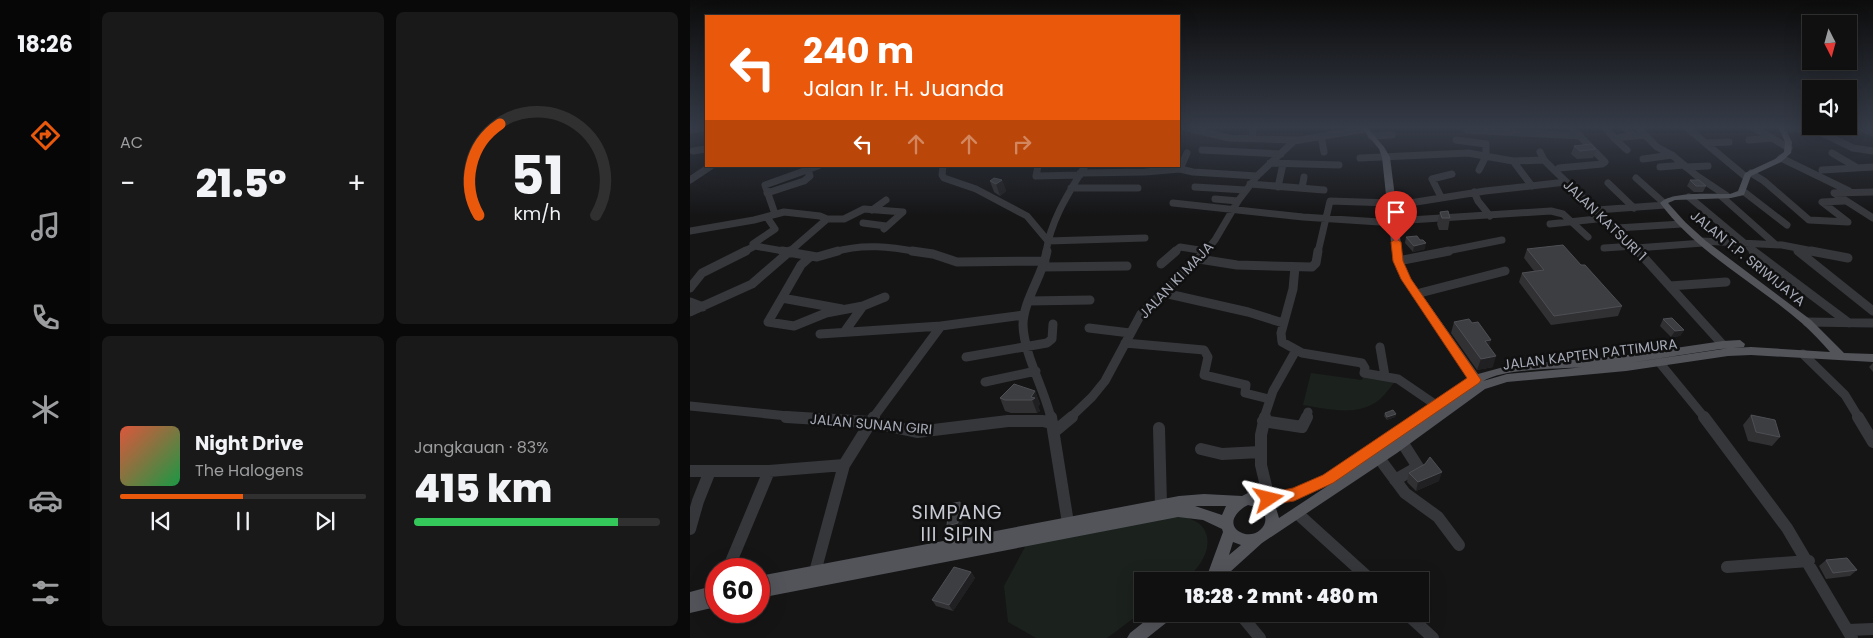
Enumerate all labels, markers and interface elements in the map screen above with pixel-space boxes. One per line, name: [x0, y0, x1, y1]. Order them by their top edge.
north arrow: [1802, 15, 1858, 70]
map controls: [1802, 15, 1857, 135]
text: 240 m: [803, 26, 914, 75]
text: 18:26: [17, 29, 73, 60]
icon: left: [720, 35, 785, 100]
text: Jalan Ir. H. Juanda: [803, 73, 1004, 104]
button: sound: [1802, 80, 1857, 135]
icon: directions: [28, 118, 63, 153]
icon: left: [849, 130, 877, 158]
icon: ahead: [902, 130, 930, 158]
icon: ahead: [955, 130, 983, 158]
icon: right: [1008, 130, 1036, 158]
text: AC: [120, 131, 143, 154]
text: 51: [510, 139, 564, 212]
text: 21.5°: [196, 157, 287, 210]
text: −: [120, 164, 135, 203]
text: +: [347, 164, 366, 203]
street label: JALAN KATSURI 1: [1559, 175, 1651, 265]
pin: [1375, 191, 1417, 242]
icon: arrive: [1382, 198, 1410, 226]
text: km/h: [513, 201, 561, 226]
street label: JALAN T.P. SRIWIJAYA: [1686, 205, 1810, 311]
icon: music: [28, 209, 63, 244]
street label: JALAN KI MAJA: [1134, 237, 1218, 323]
icon: phone: [28, 300, 63, 335]
street label: JALAN KAPTEN PATTIMURA: [1502, 333, 1678, 375]
icon: climate: [28, 392, 63, 427]
street label: JALAN SUNAN GIRI: [809, 409, 933, 439]
text: Night Drive: [195, 430, 304, 457]
text: Jangkauan · 83%: [414, 436, 548, 459]
text: The Halogens: [195, 459, 303, 482]
text: 415 km: [414, 462, 552, 515]
position arrow: [1242, 472, 1294, 524]
icon: car: [28, 483, 63, 518]
district label: SIMPANG III SIPIN: [911, 499, 1003, 548]
icon: previous: [147, 507, 175, 535]
icon: pause: [229, 507, 257, 535]
icon: next: [311, 507, 339, 535]
speed limit sign: 60: [705, 558, 770, 623]
icon: filters: [28, 575, 63, 610]
text: 18:28 · 2 mnt · 480 m: [1185, 583, 1378, 610]

